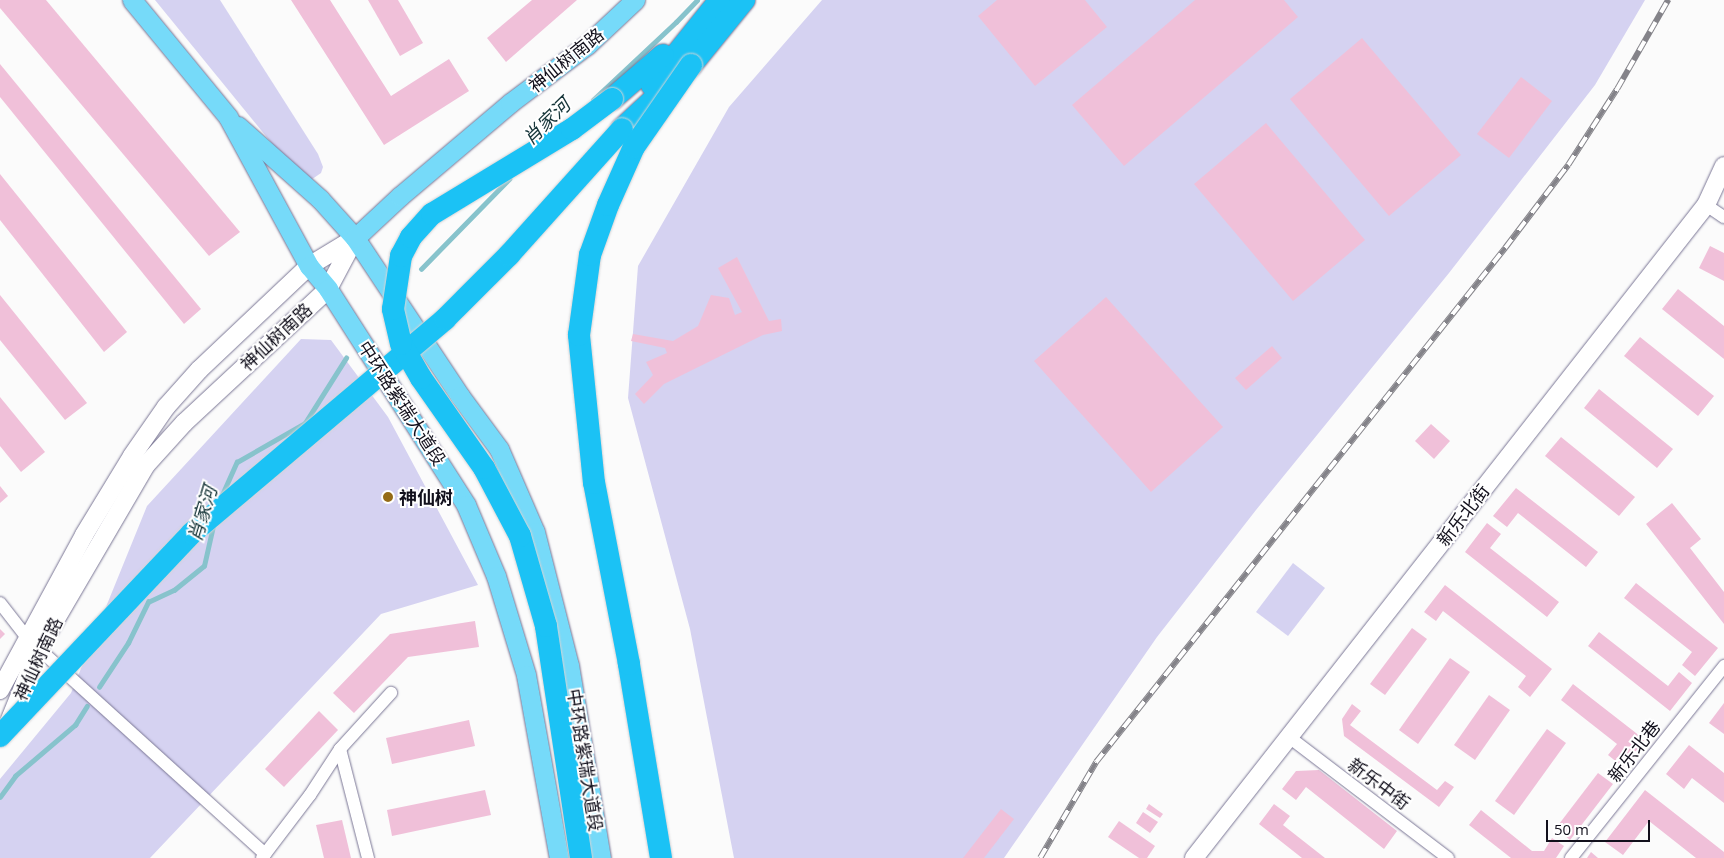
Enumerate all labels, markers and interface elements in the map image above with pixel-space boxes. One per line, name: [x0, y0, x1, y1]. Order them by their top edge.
street label: 神仙树南路: [524, 23, 608, 97]
water label: 肖家河: [519, 94, 575, 150]
street label: 神仙树南路: [236, 298, 316, 376]
street label: 中环路紫瑞大道段: [354, 337, 450, 469]
street label: 新乐北街: [1432, 480, 1494, 550]
water label: 肖家河: [184, 483, 222, 545]
place label: 神仙树: [399, 486, 453, 508]
marker: 神仙树: [381, 490, 395, 504]
street label: 神仙树南路: [9, 614, 67, 704]
street label: 中环路紫瑞大道段: [563, 687, 607, 833]
street label: 新乐北巷: [1603, 716, 1665, 786]
street label: 新乐中街: [1344, 754, 1414, 814]
scale bar: [1549, 810, 1653, 842]
text: 50 m: [1554, 819, 1589, 839]

